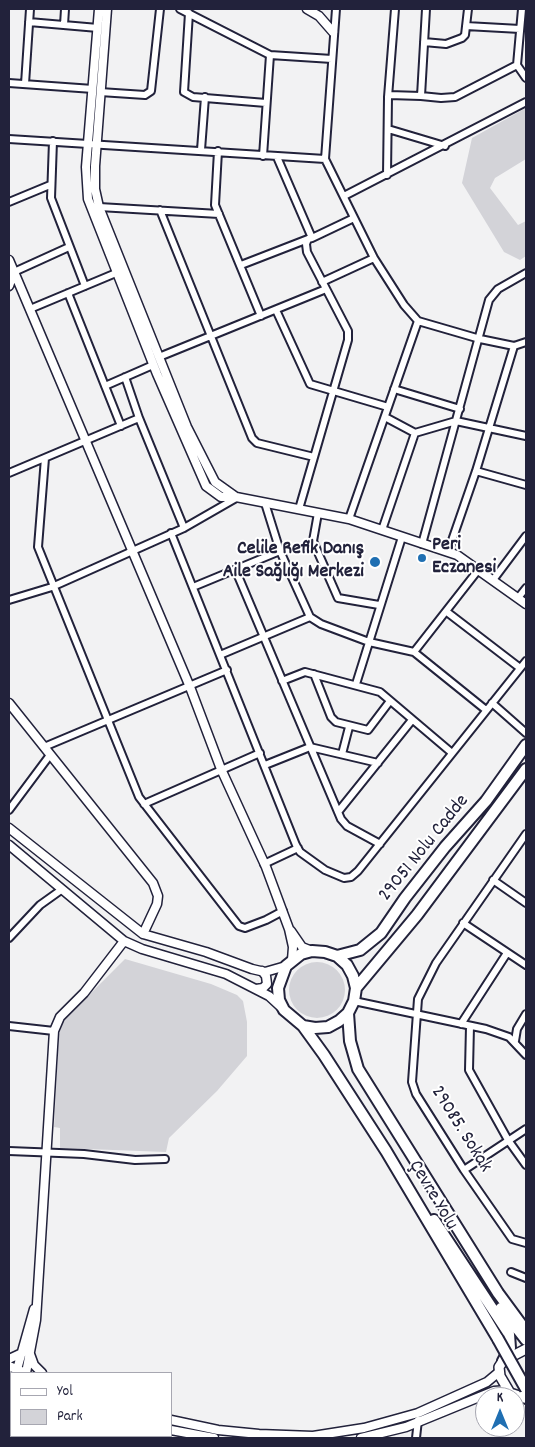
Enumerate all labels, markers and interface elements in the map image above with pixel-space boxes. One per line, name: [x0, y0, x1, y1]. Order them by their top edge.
place label: Peri Eczanesi: [432, 534, 496, 581]
place label: Celile Refik Danış Aile Sağlığı Merkezi: [223, 538, 364, 585]
marker: Peri Eczanesi: [416, 552, 428, 564]
marker: Celile Refik Danış Aile Sağlığı Merkezi: [368, 555, 382, 569]
street label: 29051 Nolu Cadde: [375, 791, 475, 907]
street label: 29085. Sokak: [424, 1082, 496, 1178]
street label: Çevre Yolu: [402, 1157, 462, 1235]
legend: [10, 1372, 172, 1437]
text: Yol: [57, 1381, 73, 1403]
north arrow: [475, 1387, 525, 1437]
text: K: [497, 1388, 503, 1408]
text: Park: [57, 1406, 83, 1428]

